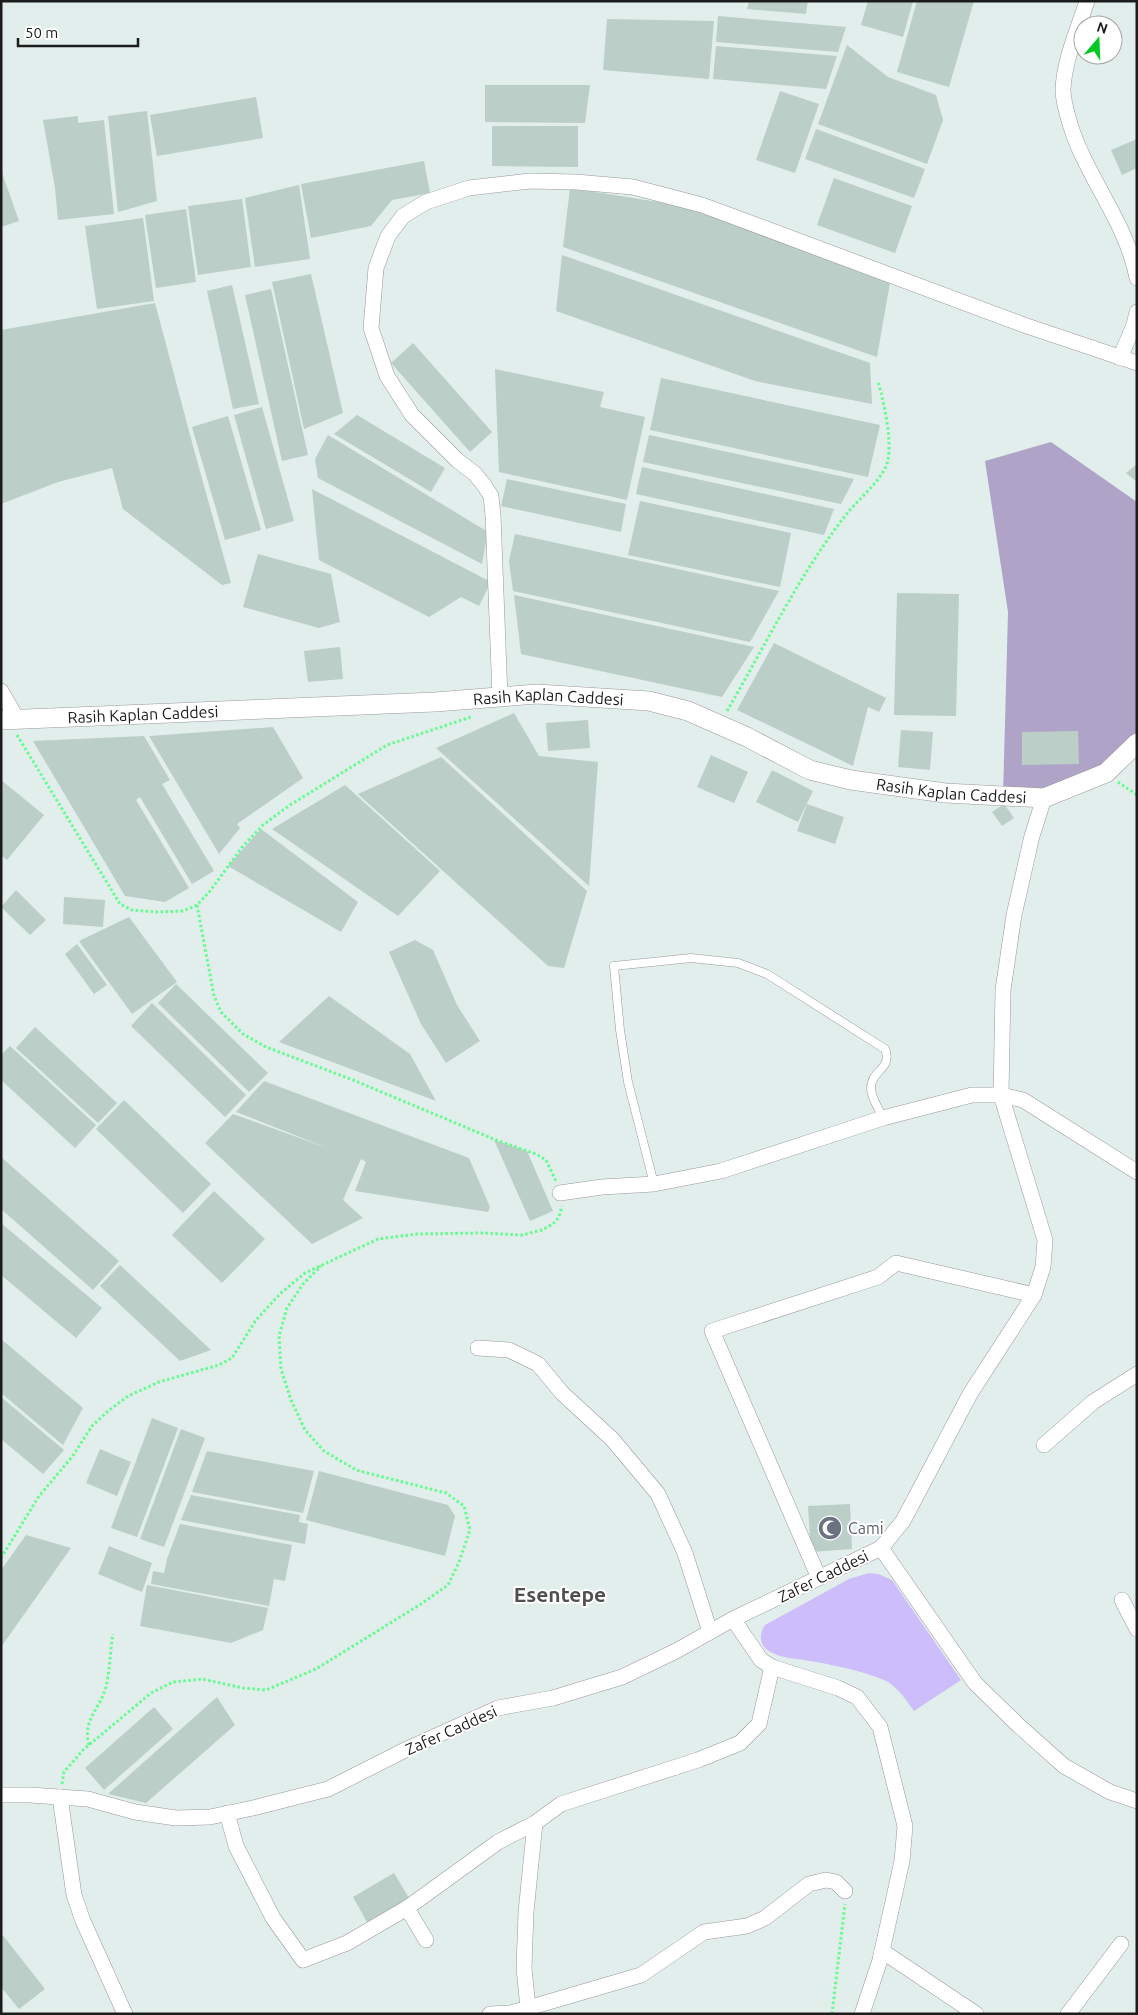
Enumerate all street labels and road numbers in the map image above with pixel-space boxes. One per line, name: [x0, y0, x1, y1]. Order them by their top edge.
street label: Rasih Kaplan Caddesi: [472, 685, 624, 708]
street label: Rasih Kaplan Caddesi: [67, 702, 219, 726]
street label: Rasih Kaplan Caddesi: [875, 775, 1027, 806]
street label: Zafer Caddesi: [775, 1546, 871, 1606]
street label: Zafer Caddesi: [402, 1702, 500, 1758]

